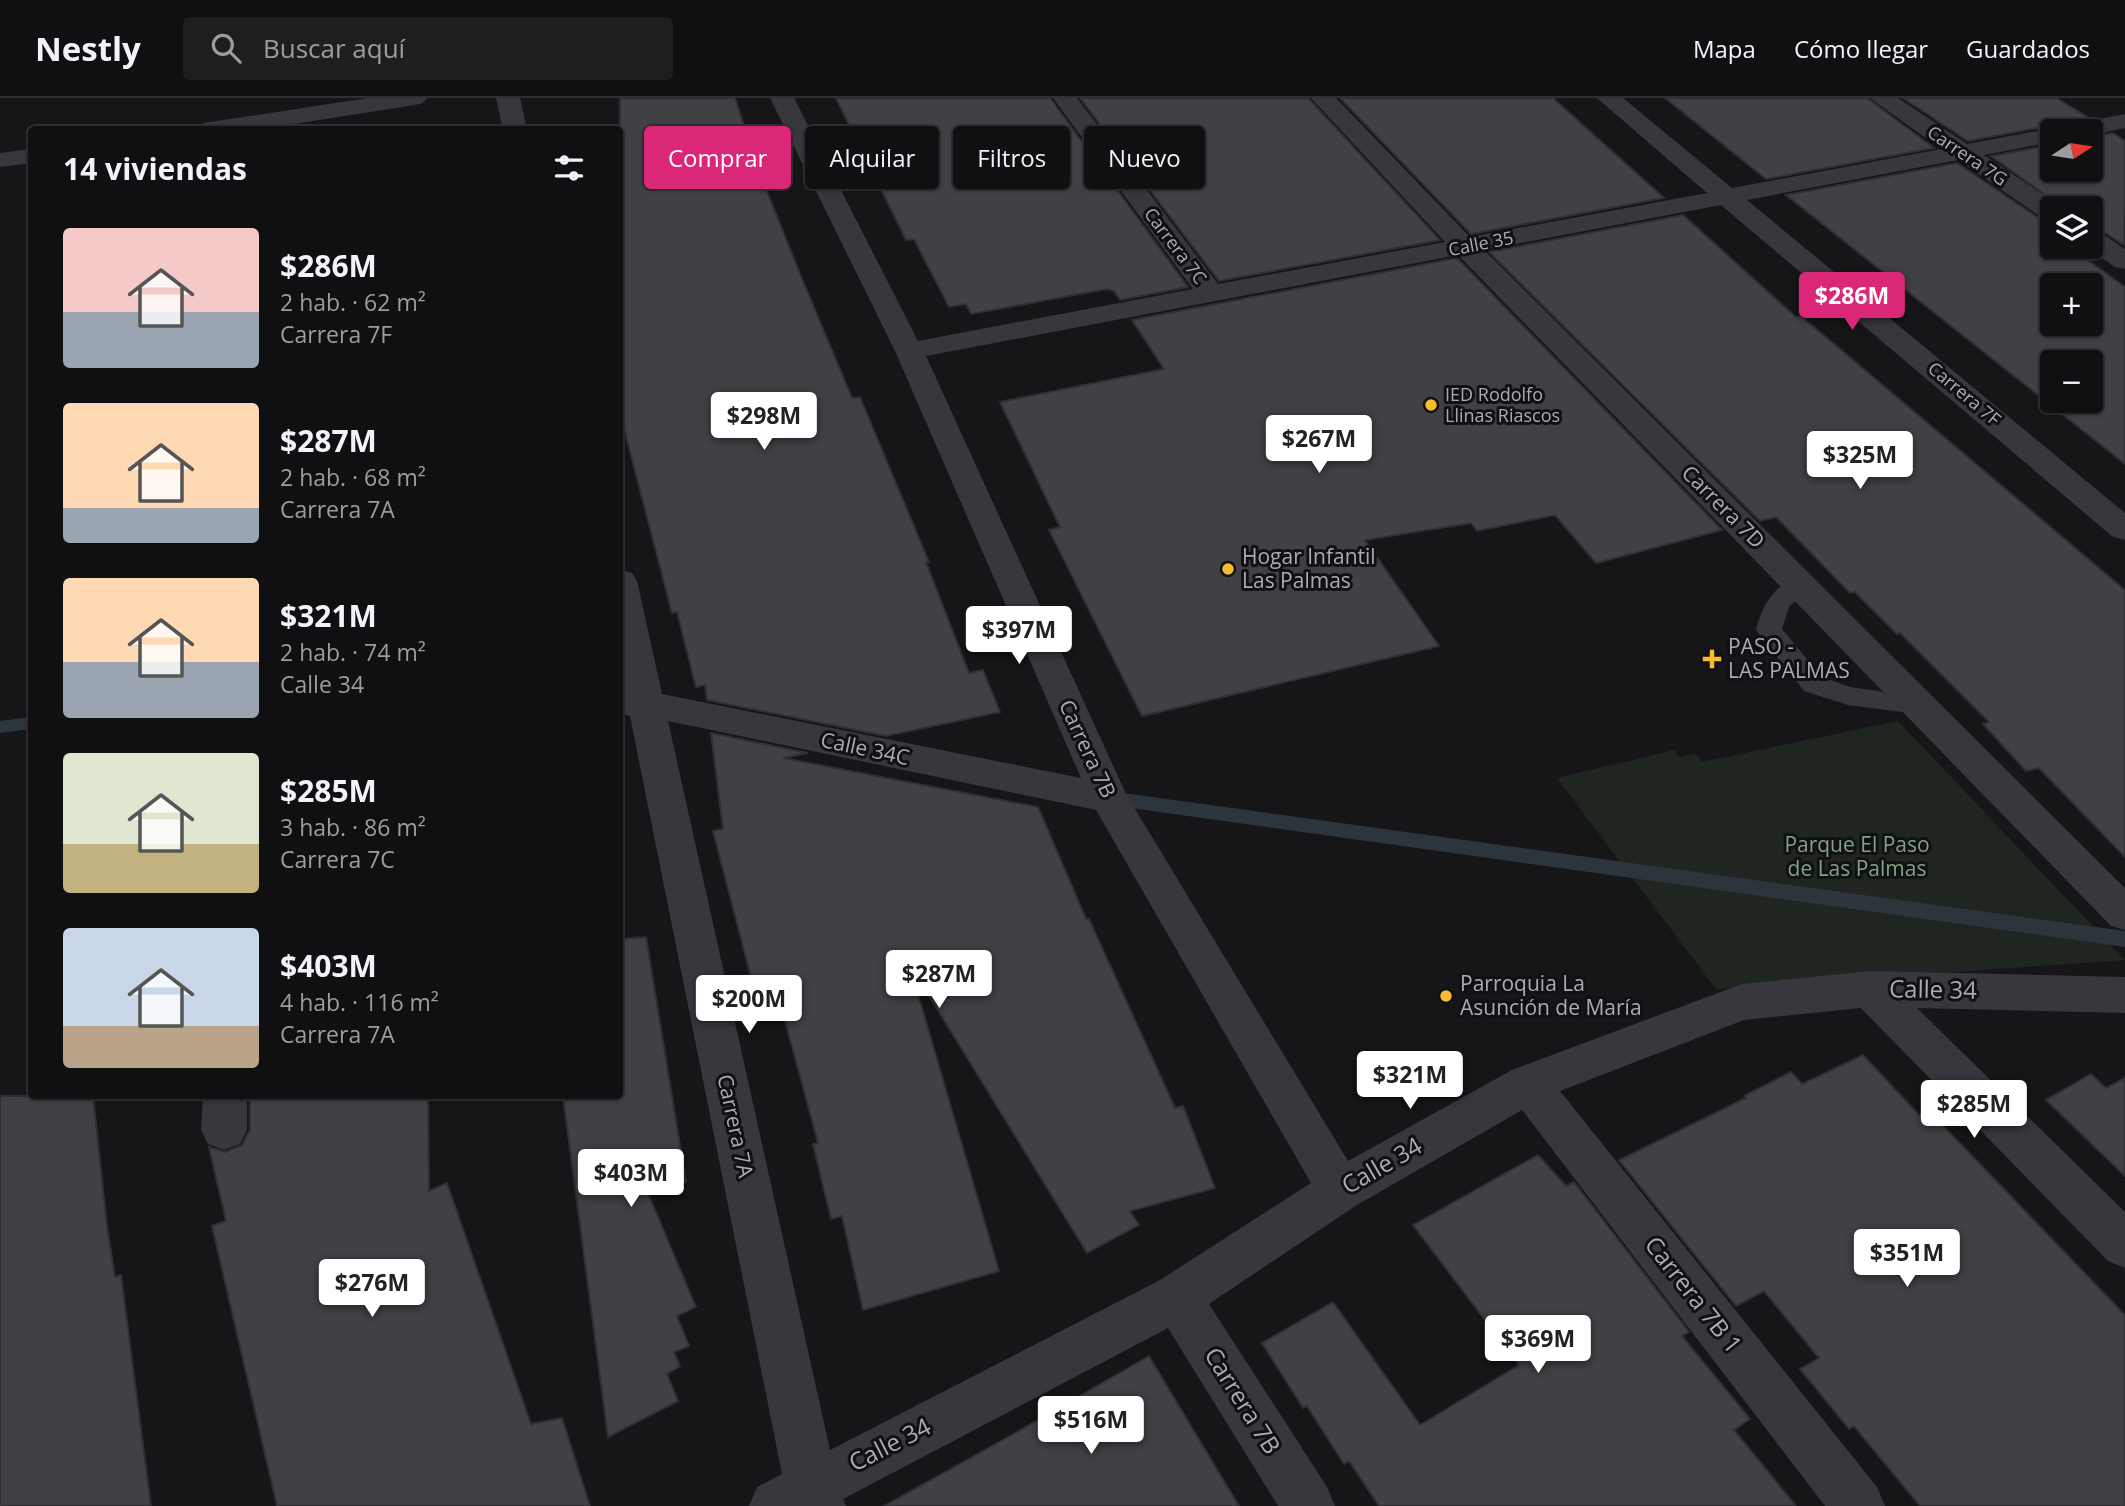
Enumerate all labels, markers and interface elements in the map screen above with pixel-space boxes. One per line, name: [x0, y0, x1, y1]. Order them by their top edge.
search box: [183, 17, 673, 80]
text: Nestly: [35, 26, 141, 71]
icon: search: [207, 29, 245, 67]
text: Buscar aquí: [263, 30, 405, 66]
text: Mapa: [1693, 32, 1756, 65]
text: Cómo llegar: [1794, 32, 1928, 65]
text: Guardados: [1966, 32, 2090, 65]
north arrow: [2040, 119, 2104, 182]
map controls: [2040, 119, 2103, 413]
street label: Carrera 7G: [1923, 120, 2012, 191]
chip: Comprar: [644, 126, 791, 189]
chip: Alquilar: [805, 126, 939, 189]
chip: Filtros: [953, 126, 1070, 189]
chip: Nuevo: [1084, 126, 1205, 189]
text: 14 viviendas: [63, 148, 247, 189]
icon: filters: [550, 149, 588, 187]
button: layers: [2040, 196, 2103, 259]
street label: Carrera 7C: [1139, 202, 1212, 288]
street label: Calle 35: [1446, 225, 1515, 261]
text: $286M: [280, 245, 377, 286]
icon: home: [119, 256, 203, 340]
pin: $286M: [1803, 272, 1901, 332]
button: +: [2040, 273, 2103, 336]
text: $286M: [1815, 279, 1889, 311]
text: 2 hab. · 62 m²: [280, 286, 426, 318]
text: Carrera 7F: [280, 318, 392, 350]
button: −: [2040, 350, 2103, 413]
street label: Carrera 7F: [1923, 356, 2006, 431]
place label: IED Rodolfo Llinas Riascos: [1445, 382, 1560, 427]
pin: $298M: [715, 392, 813, 452]
marker: IED Rodolfo Llinas Riascos: [1423, 397, 1439, 413]
text: $298M: [727, 399, 801, 431]
pin: $267M: [1270, 416, 1368, 475]
text: $287M: [280, 420, 377, 461]
text: $267M: [1282, 422, 1356, 454]
icon: home: [119, 431, 203, 515]
pin: $325M: [1811, 432, 1909, 491]
text: $325M: [1823, 438, 1897, 470]
street label: Carrera 7D: [1676, 459, 1771, 554]
text: 2 hab. · 68 m²: [280, 461, 426, 493]
text: Carrera 7A: [280, 493, 395, 525]
place label: Hogar Infantil Las Palmas: [1242, 542, 1376, 594]
marker: Hogar Infantil Las Palmas: [1220, 561, 1236, 577]
text: $321M: [280, 595, 377, 636]
icon: home: [119, 606, 203, 690]
pin: $397M: [970, 606, 1068, 666]
text: $397M: [982, 613, 1056, 645]
place label: PASO - LAS PALMAS: [1728, 632, 1850, 684]
text: 2 hab. · 74 m²: [280, 636, 426, 668]
marker: PASO - LAS PALMAS: [1702, 649, 1722, 669]
text: Calle 34: [280, 668, 364, 700]
street label: Carrera 7B: [1053, 695, 1123, 802]
street label: Calle 34C: [818, 725, 912, 771]
text: $285M: [280, 770, 377, 811]
icon: home: [119, 781, 203, 865]
text: 3 hab. · 86 m²: [280, 811, 426, 843]
park label: Parque El Paso de Las Palmas: [1784, 830, 1930, 882]
text: Carrera 7C: [280, 843, 395, 875]
text: $403M: [280, 945, 377, 986]
pin: $287M: [890, 950, 988, 1010]
icon: home: [119, 956, 203, 1040]
text: $287M: [902, 957, 976, 989]
place label: Parroquia La Asunción de María: [1460, 969, 1642, 1021]
street label: Calle 34: [1889, 971, 1977, 1006]
pin: $200M: [700, 976, 798, 1035]
text: $200M: [712, 982, 786, 1014]
text: 4 hab. · 116 m²: [280, 986, 439, 1018]
marker: Parroquia La Asunción de María: [1438, 988, 1454, 1004]
text: Carrera 7A: [280, 1018, 395, 1050]
pin: $321M: [1361, 1052, 1459, 1111]
text: $321M: [1373, 1058, 1447, 1090]
street label: Carrera 7A: [711, 1072, 761, 1181]
pin: $285M: [1925, 1080, 2023, 1140]
text: $285M: [1937, 1087, 2011, 1119]
street label: Calle 34: [1335, 1128, 1428, 1201]
pin: $403M: [582, 1150, 680, 1209]
text: $403M: [594, 1156, 668, 1188]
street label: Carrera 7B 1: [1638, 1229, 1750, 1359]
pin: $351M: [1858, 1230, 1956, 1289]
text: $351M: [1870, 1236, 1944, 1268]
pin: $276M: [323, 1260, 421, 1319]
text: $276M: [335, 1266, 409, 1298]
pin: $369M: [1489, 1316, 1587, 1375]
text: $369M: [1501, 1322, 1575, 1354]
street label: Carrera 7B: [1197, 1341, 1289, 1460]
pin: $516M: [1042, 1396, 1140, 1456]
text: $516M: [1054, 1403, 1128, 1435]
street label: Calle 34: [843, 1409, 936, 1478]

